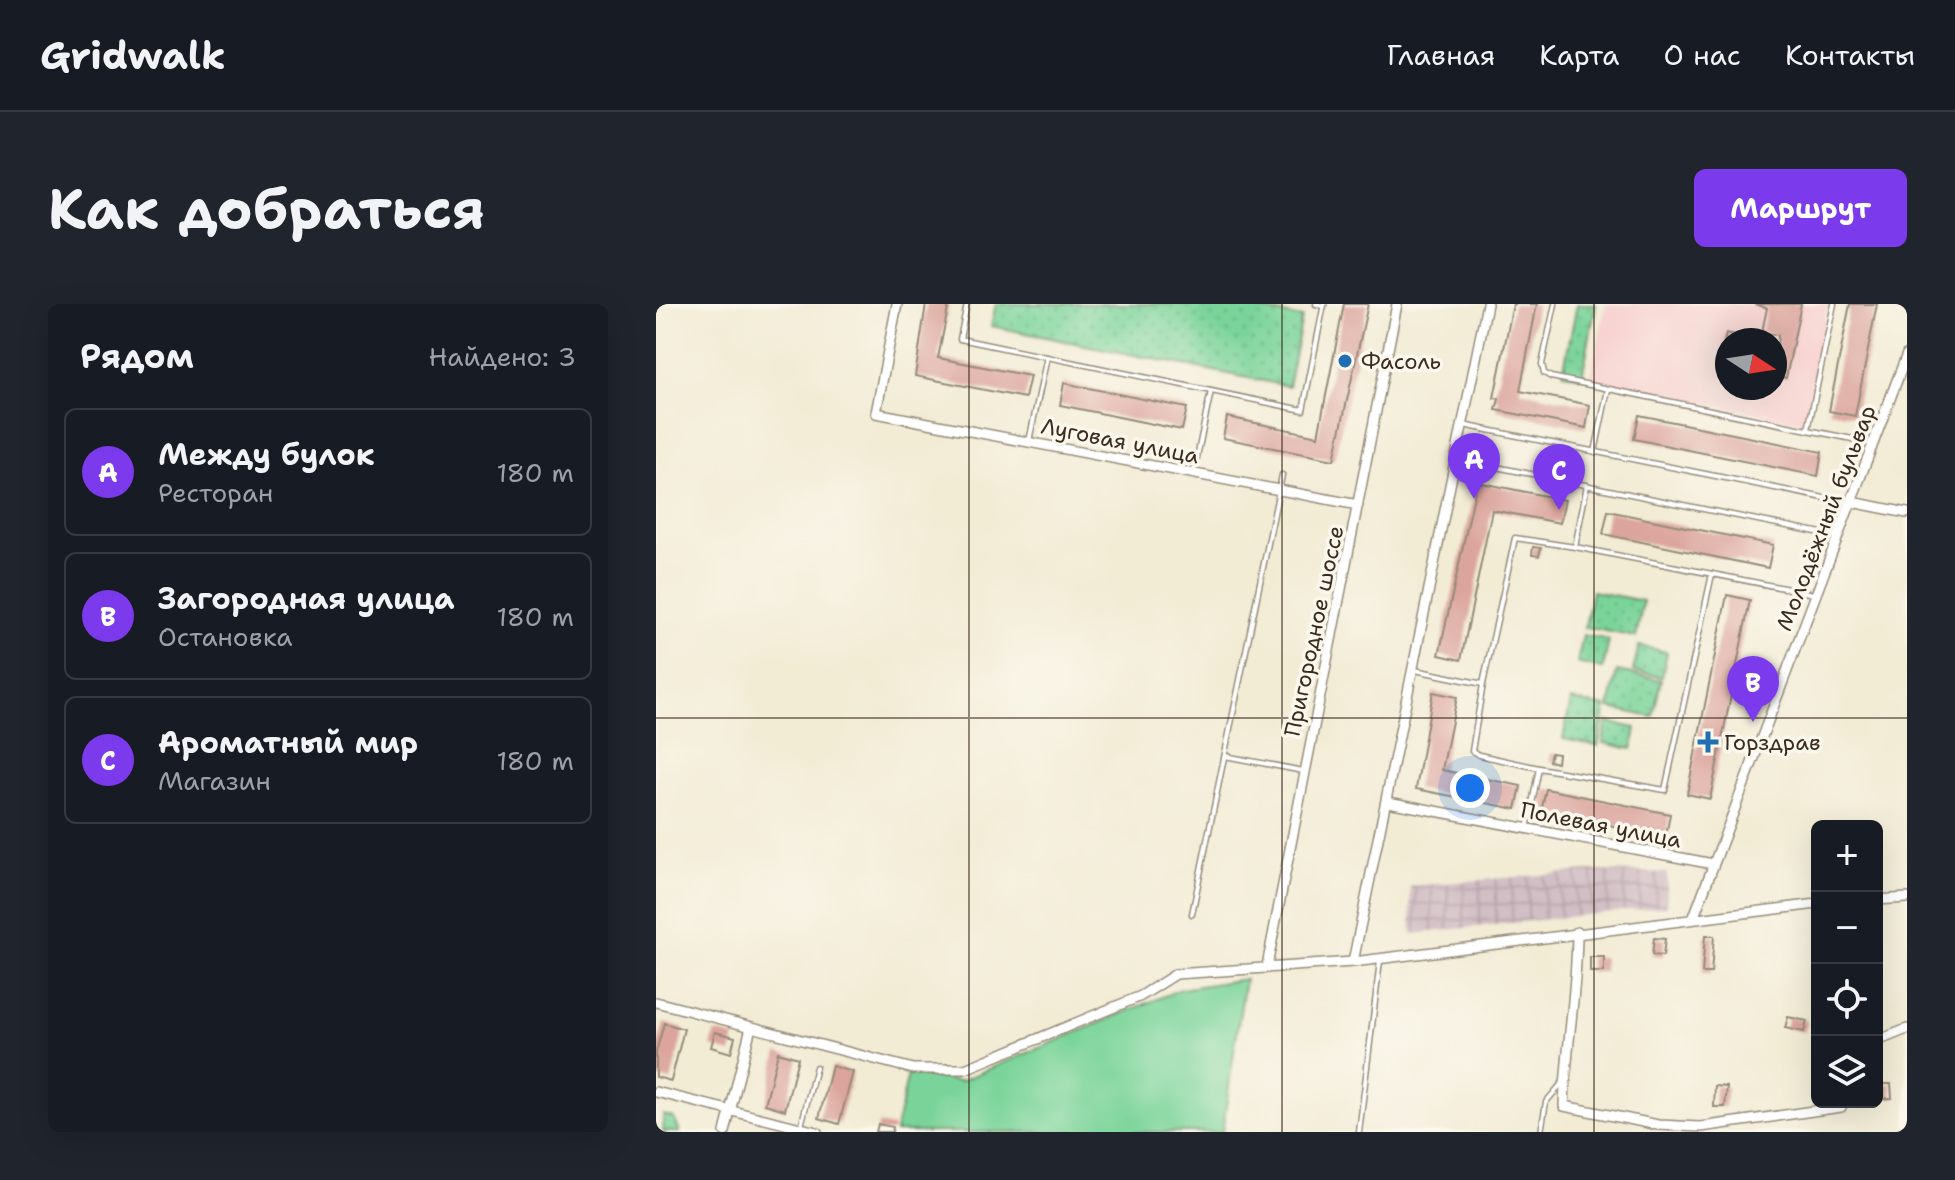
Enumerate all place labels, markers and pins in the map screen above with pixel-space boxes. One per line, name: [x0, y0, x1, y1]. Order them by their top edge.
place label: Фасоль: [1361, 347, 1441, 376]
marker: Фасоль: [1336, 352, 1354, 370]
pin: A: [1448, 433, 1500, 499]
pin: C: [1533, 444, 1585, 510]
pin: B: [1727, 656, 1779, 722]
place label: Горздрав: [1724, 728, 1821, 757]
marker: Горздрав: [1699, 733, 1717, 751]

